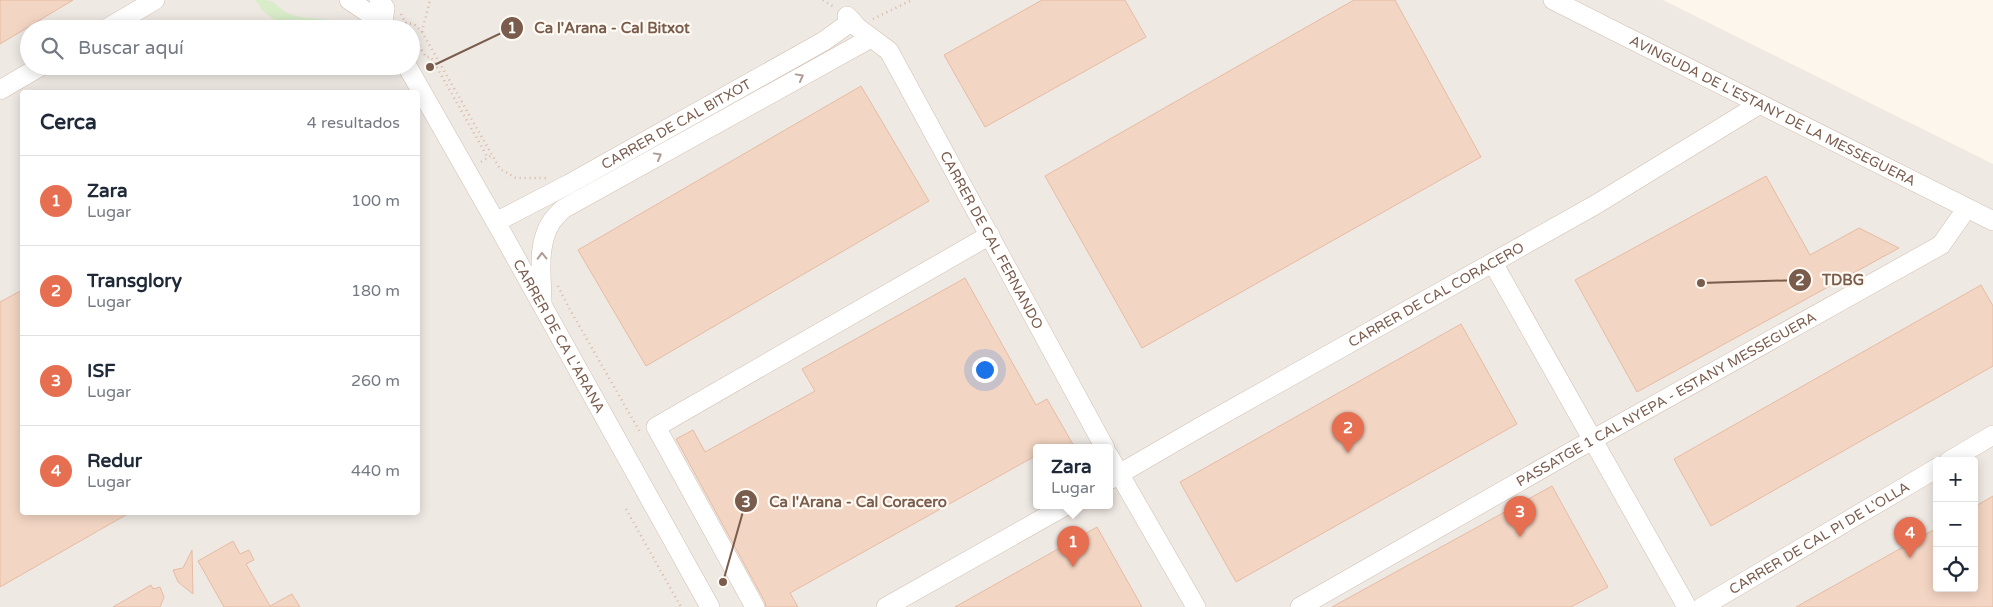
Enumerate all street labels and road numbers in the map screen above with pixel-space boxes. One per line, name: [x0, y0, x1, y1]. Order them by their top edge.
street label: AVINGUDA DE L'ESTANY DE LA MESSEGUERA: [1627, 32, 1918, 190]
street label: CARRER DE CAL BITXOT: [598, 75, 755, 173]
street label: CARRER DE CAL FERNANDO: [936, 148, 1047, 332]
street label: CARRER DE CAL CORACERO: [1345, 239, 1527, 351]
street label: CARRER DE CA L'ARANA: [509, 256, 608, 416]
street label: PASSATGE 1 CAL NYEPA - ESTANY MESSEGUERA: [1513, 308, 1819, 491]
street label: CARRER DE CAL PI DE L'OLLA: [1726, 478, 1913, 598]

